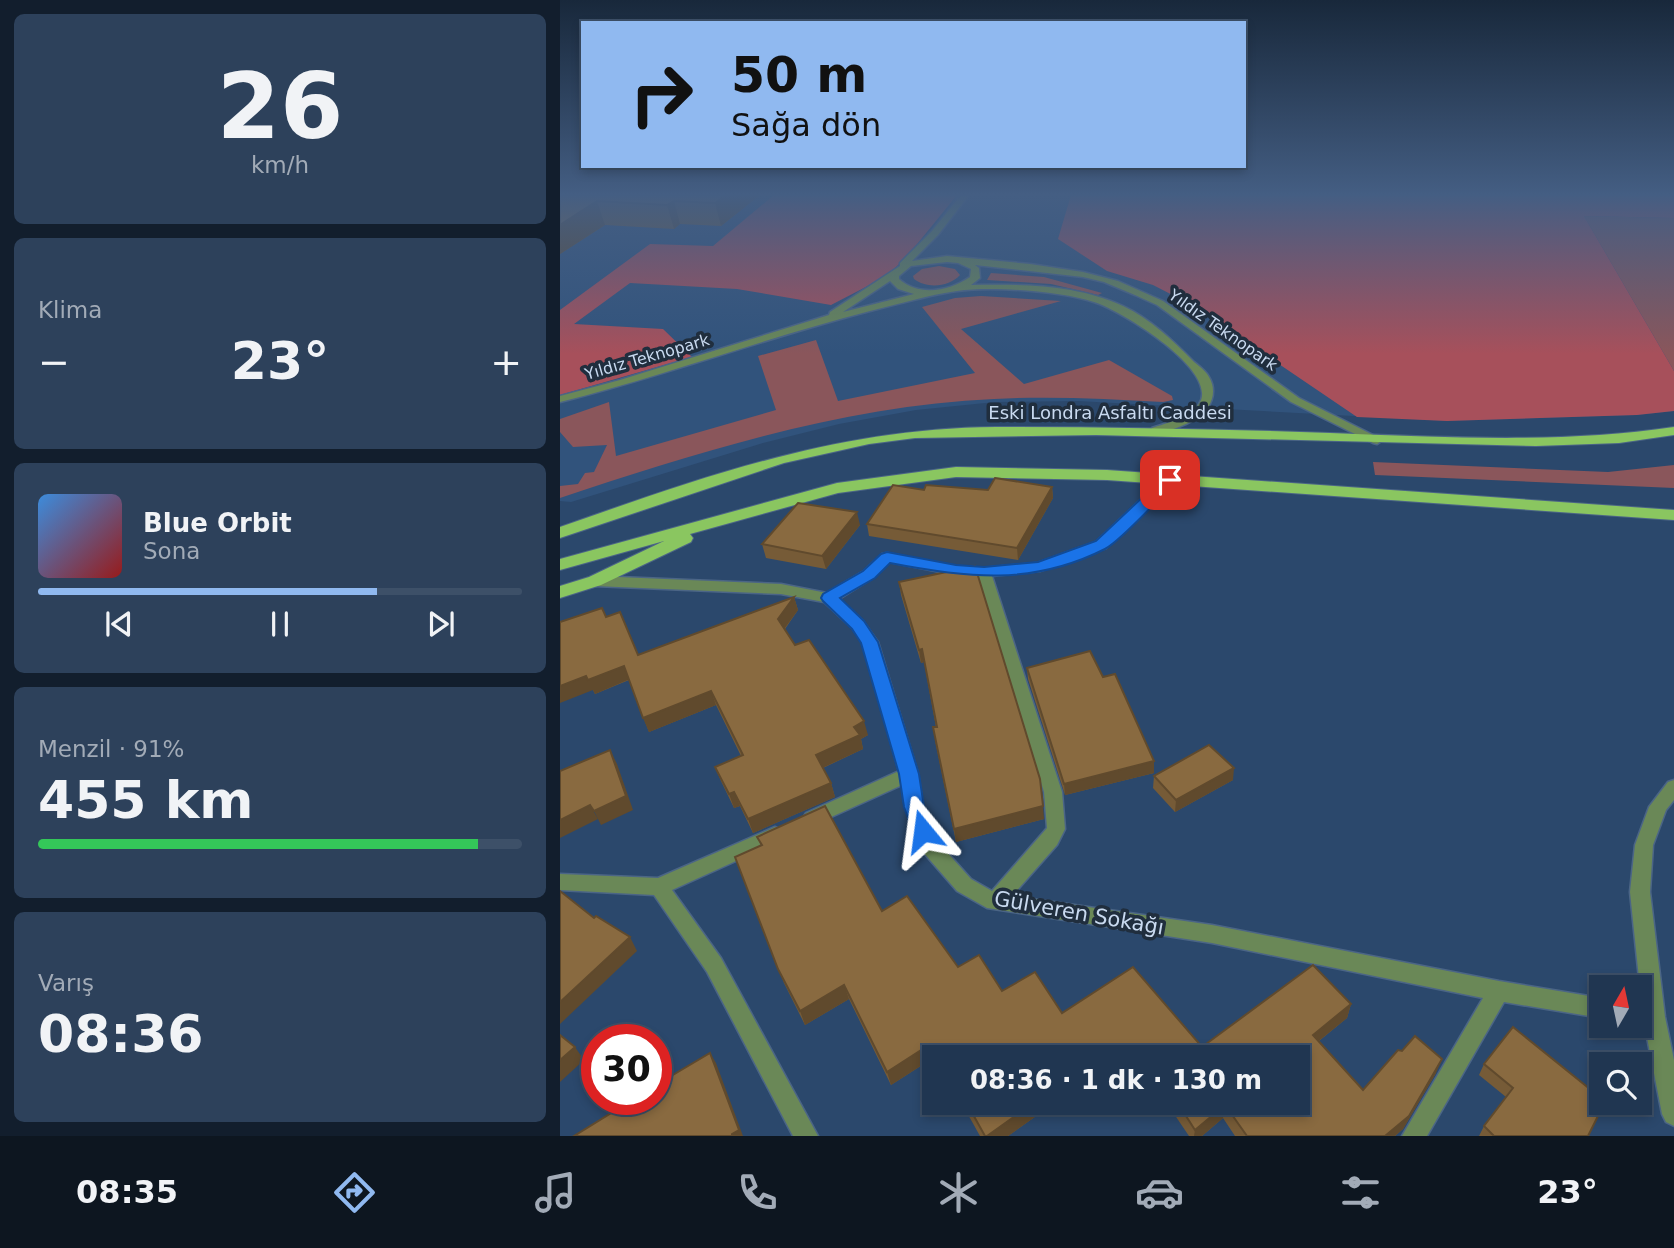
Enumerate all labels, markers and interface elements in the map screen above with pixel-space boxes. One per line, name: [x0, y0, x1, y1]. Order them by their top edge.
text: 50 m: [731, 47, 867, 104]
icon: right: [616, 49, 707, 140]
text: 26: [217, 54, 343, 159]
text: Sağa dön: [731, 106, 881, 144]
text: km/h: [251, 152, 309, 178]
street label: Yıldız Teknopark: [1164, 285, 1282, 375]
text: Klima: [38, 297, 102, 323]
street label: Yıldız Teknopark: [582, 330, 712, 384]
text: 23°: [231, 331, 329, 391]
text: −: [38, 340, 70, 384]
text: +: [490, 340, 522, 384]
street label: Eski Londra Asfaltı Caddesi: [988, 402, 1232, 423]
pin: [1140, 450, 1200, 510]
icon: arrive: [1151, 461, 1189, 499]
text: Blue Orbit: [143, 508, 292, 538]
text: Sona: [143, 538, 200, 564]
icon: previous: [100, 605, 138, 643]
icon: pause: [261, 605, 299, 643]
icon: next: [422, 605, 460, 643]
text: Menzil · 91%: [38, 736, 184, 762]
text: 455 km: [38, 770, 253, 830]
position arrow: [886, 794, 960, 868]
street label: Gülveren Sokağı: [992, 886, 1166, 940]
text: Varış: [38, 970, 94, 996]
north arrow: [1589, 975, 1652, 1038]
map controls: [1589, 975, 1652, 1115]
text: 08:36: [38, 1004, 204, 1064]
speed limit sign: 30: [581, 1024, 672, 1115]
button: search: [1589, 1052, 1652, 1115]
text: 08:36 · 1 dk · 130 m: [970, 1065, 1262, 1095]
icon: directions: [330, 1168, 379, 1217]
icon: music: [531, 1168, 580, 1217]
icon: phone: [733, 1168, 782, 1217]
icon: climate: [934, 1168, 983, 1217]
icon: car: [1135, 1168, 1184, 1217]
icon: filters: [1336, 1168, 1385, 1217]
text: 08:35: [76, 1173, 178, 1211]
text: 23°: [1537, 1173, 1598, 1211]

